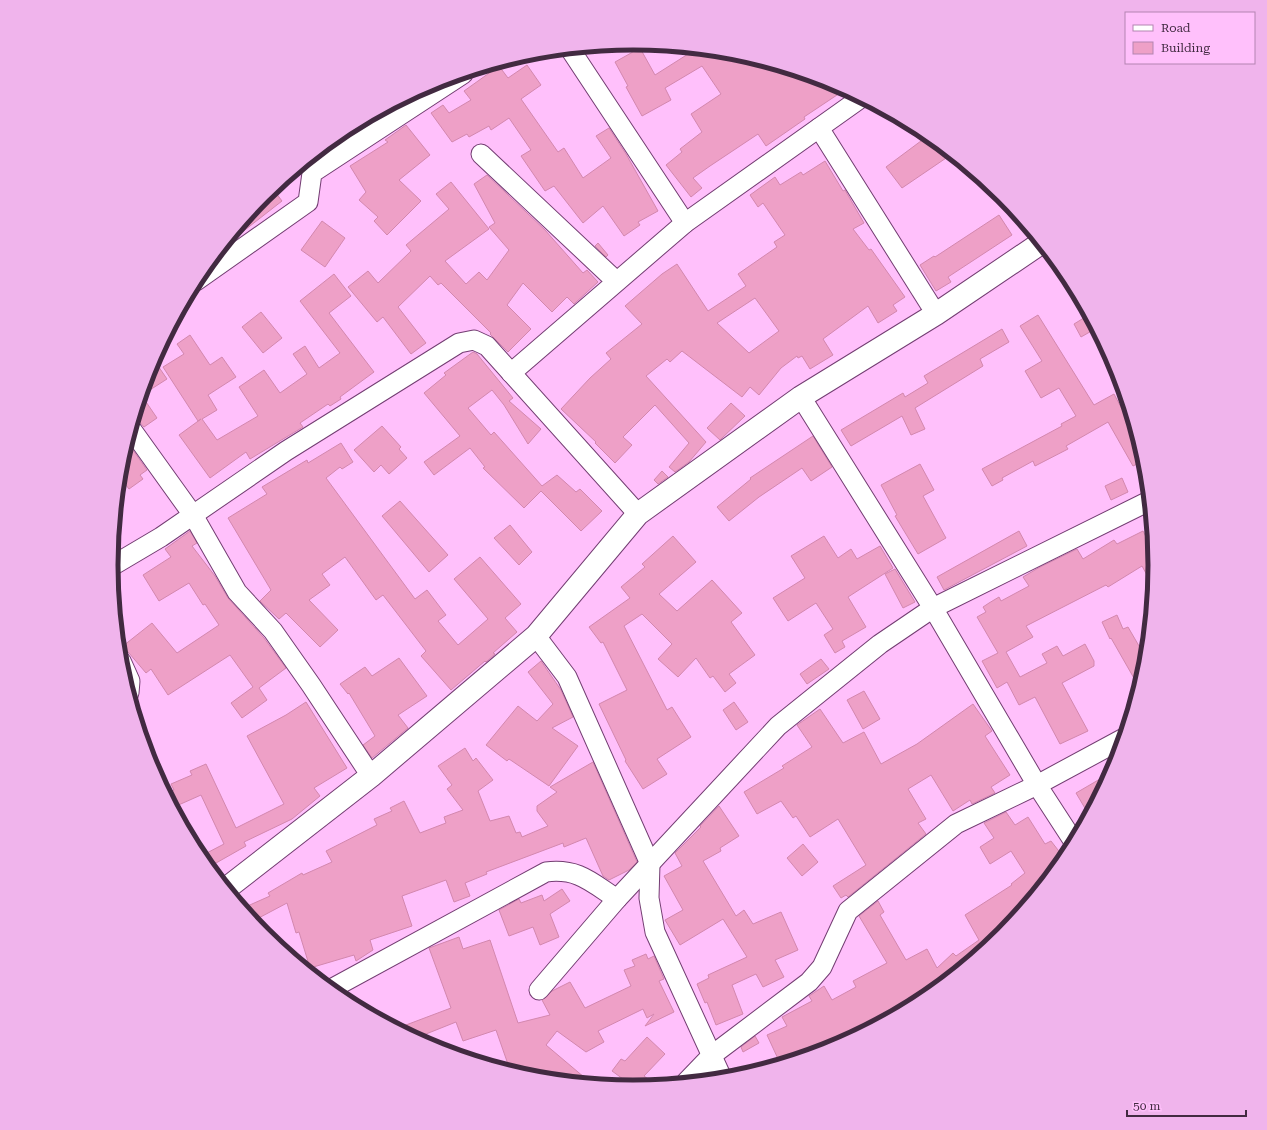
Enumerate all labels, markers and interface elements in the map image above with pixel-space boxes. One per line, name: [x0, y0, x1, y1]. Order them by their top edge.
legend: [1125, 12, 1255, 64]
text: Road: [1161, 21, 1191, 35]
text: Building: [1161, 41, 1210, 55]
scale bar: [1127, 1092, 1246, 1118]
text: 50 m: [1133, 1099, 1160, 1113]

